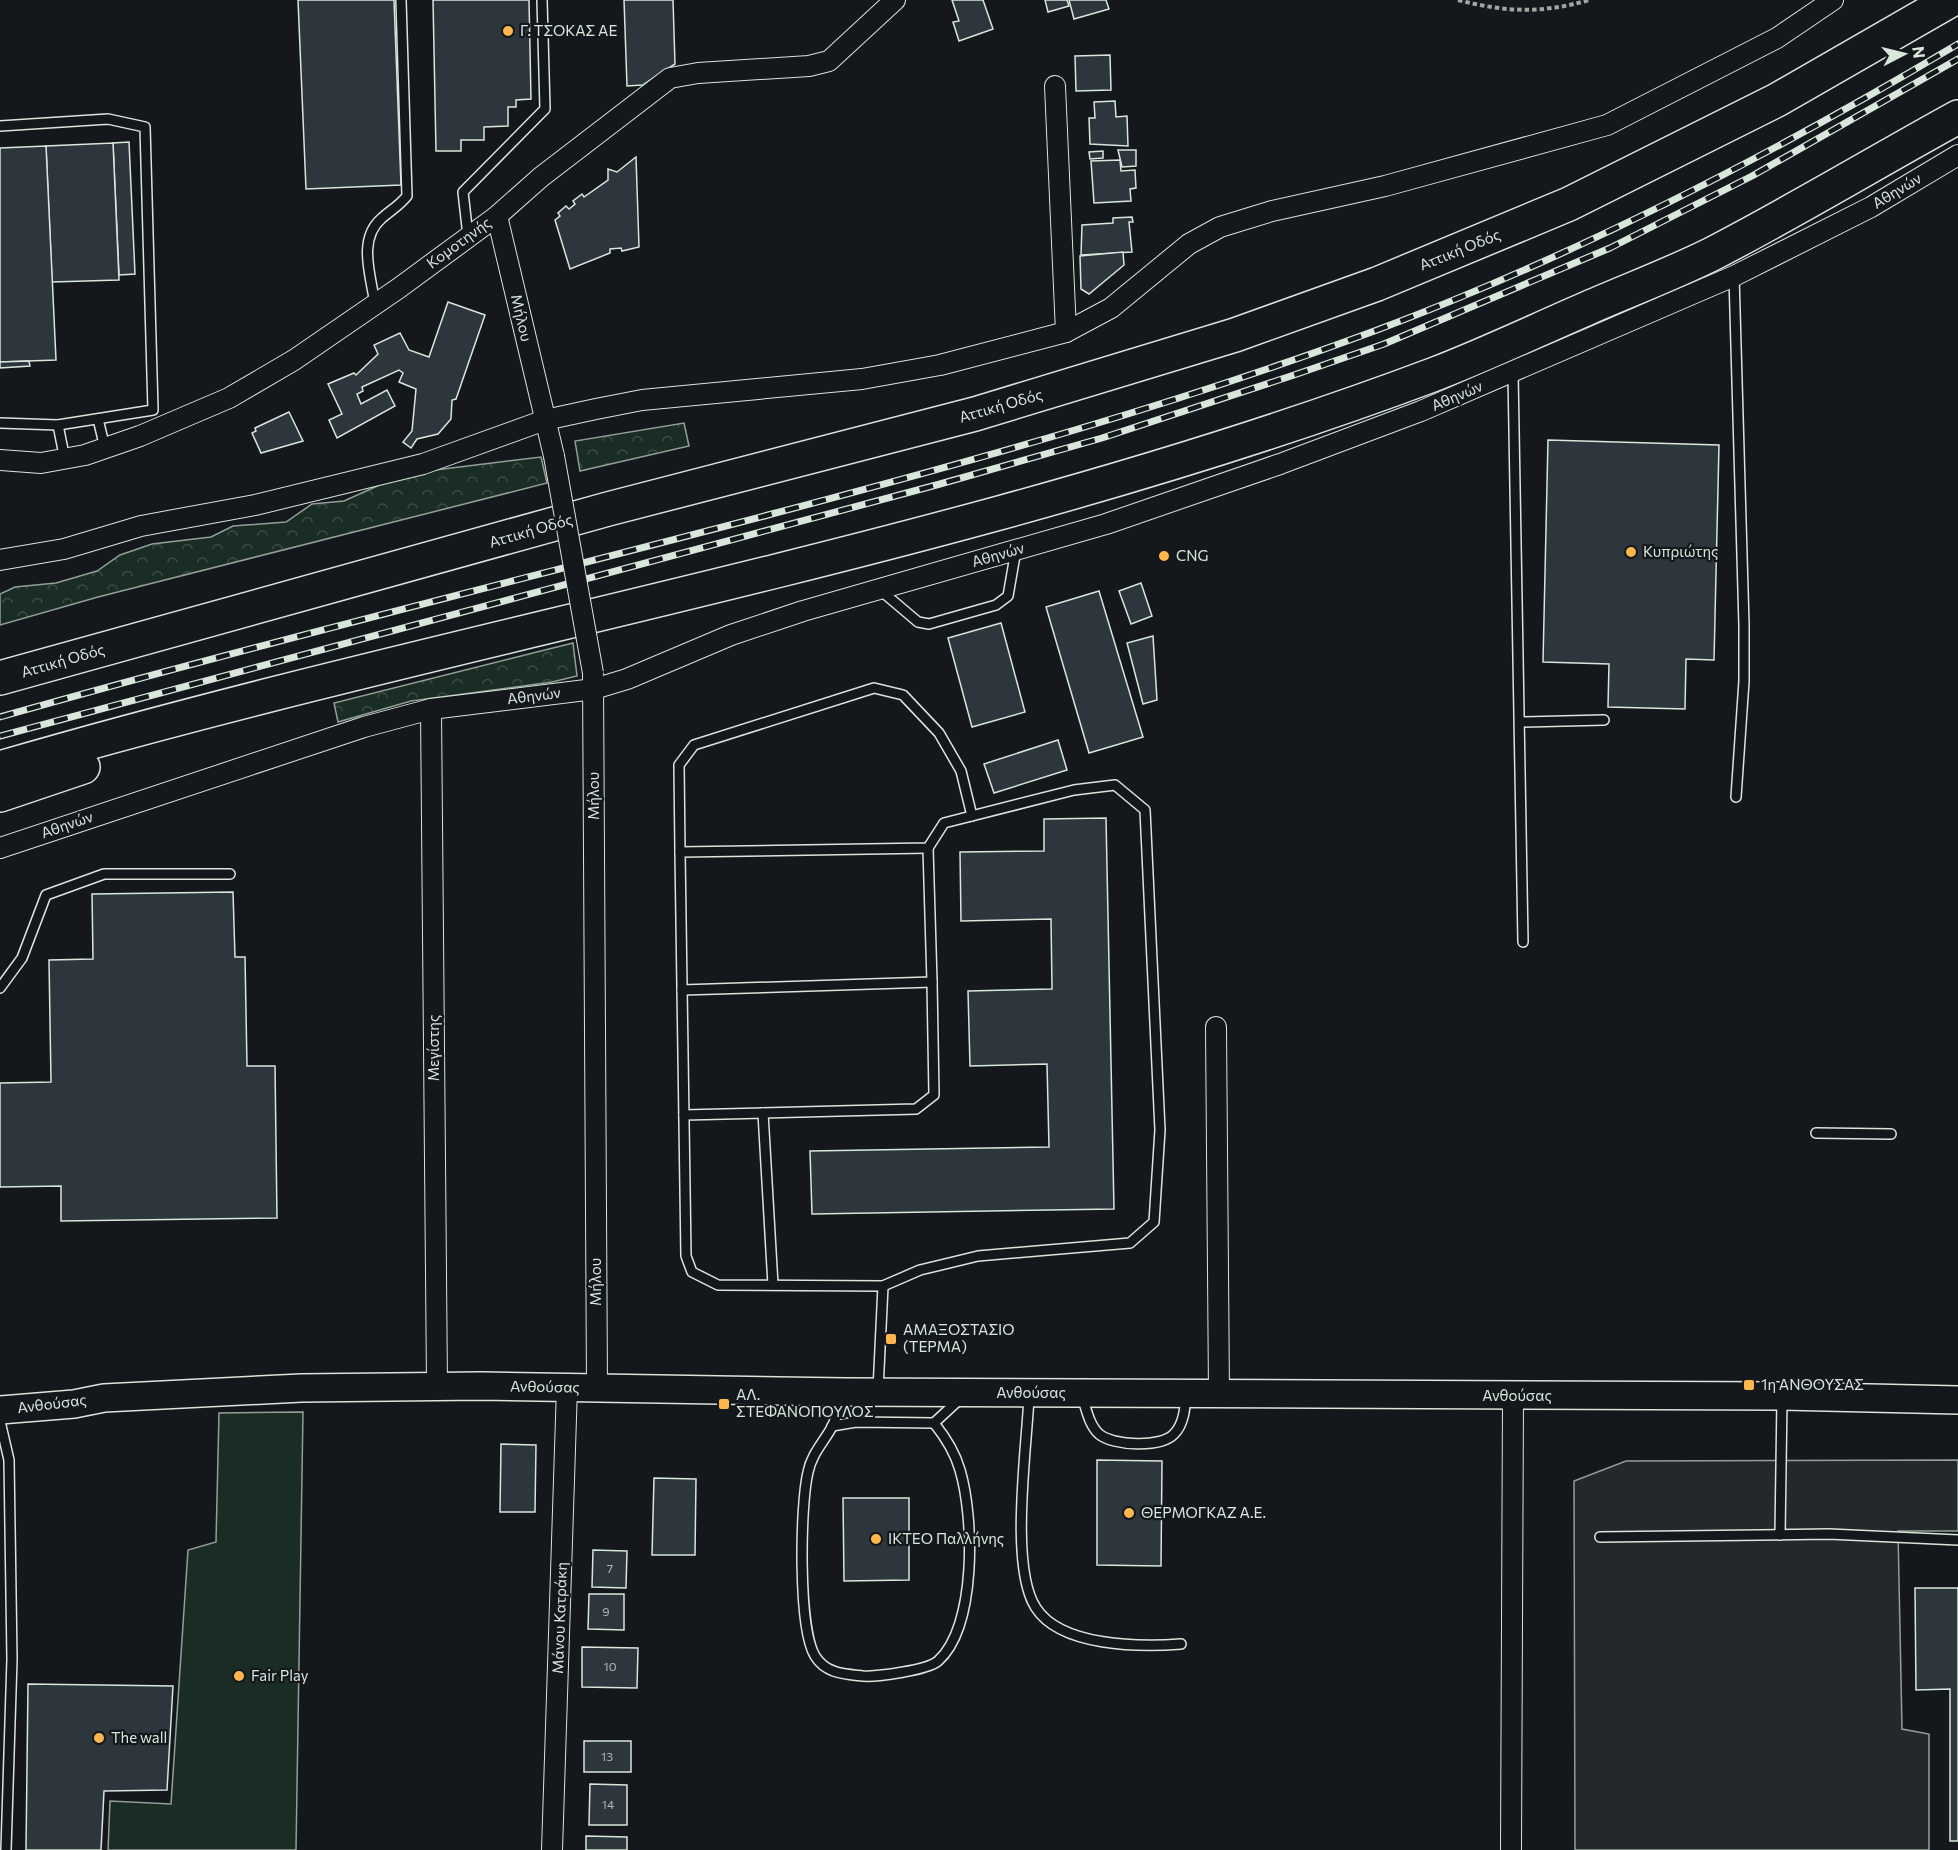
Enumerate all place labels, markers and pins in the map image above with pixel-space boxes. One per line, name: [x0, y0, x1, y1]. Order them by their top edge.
place label: Γ. ΤΣΟΚΑΣ ΑΕ: [520, 21, 617, 39]
marker: Γ. ΤΣΟΚΑΣ ΑΕ: [501, 24, 515, 38]
place label: Κυπριώτης: [1643, 542, 1718, 560]
marker: Κυπριώτης: [1624, 545, 1638, 559]
place label: CNG: [1176, 546, 1209, 564]
marker: CNG: [1157, 549, 1171, 563]
place label: ΑΜΑΞΟΣΤΑΣΙΟ (ΤΕΡΜΑ): [903, 1320, 1015, 1355]
marker: ΑΜΑΞΟΣΤΑΣΙΟ (ΤΕΡΜΑ): [884, 1332, 898, 1346]
place label: 1η ΑΝΘΟΥΣΑΣ: [1761, 1375, 1864, 1393]
marker: 1η ΑΝΘΟΥΣΑΣ: [1742, 1378, 1756, 1392]
place label: ΑΛ. ΣΤΕΦΑΝΟΠΟΥΛΟΣ: [736, 1385, 874, 1420]
marker: ΑΛ. ΣΤΕΦΑΝΟΠΟΥΛΟΣ: [717, 1397, 731, 1411]
place label: ΘΕΡΜΟΓΚΑΖ Α.Ε.: [1141, 1503, 1266, 1521]
marker: ΘΕΡΜΟΓΚΑΖ Α.Ε.: [1122, 1506, 1136, 1520]
place label: ΙΚΤΕΟ Παλλήνης: [888, 1529, 1004, 1547]
marker: ΙΚΤΕΟ Παλλήνης: [869, 1532, 883, 1546]
place label: Fair Play: [251, 1666, 309, 1684]
marker: Fair Play: [232, 1669, 246, 1683]
place label: The wall: [111, 1728, 167, 1746]
marker: The wall: [92, 1731, 106, 1745]

